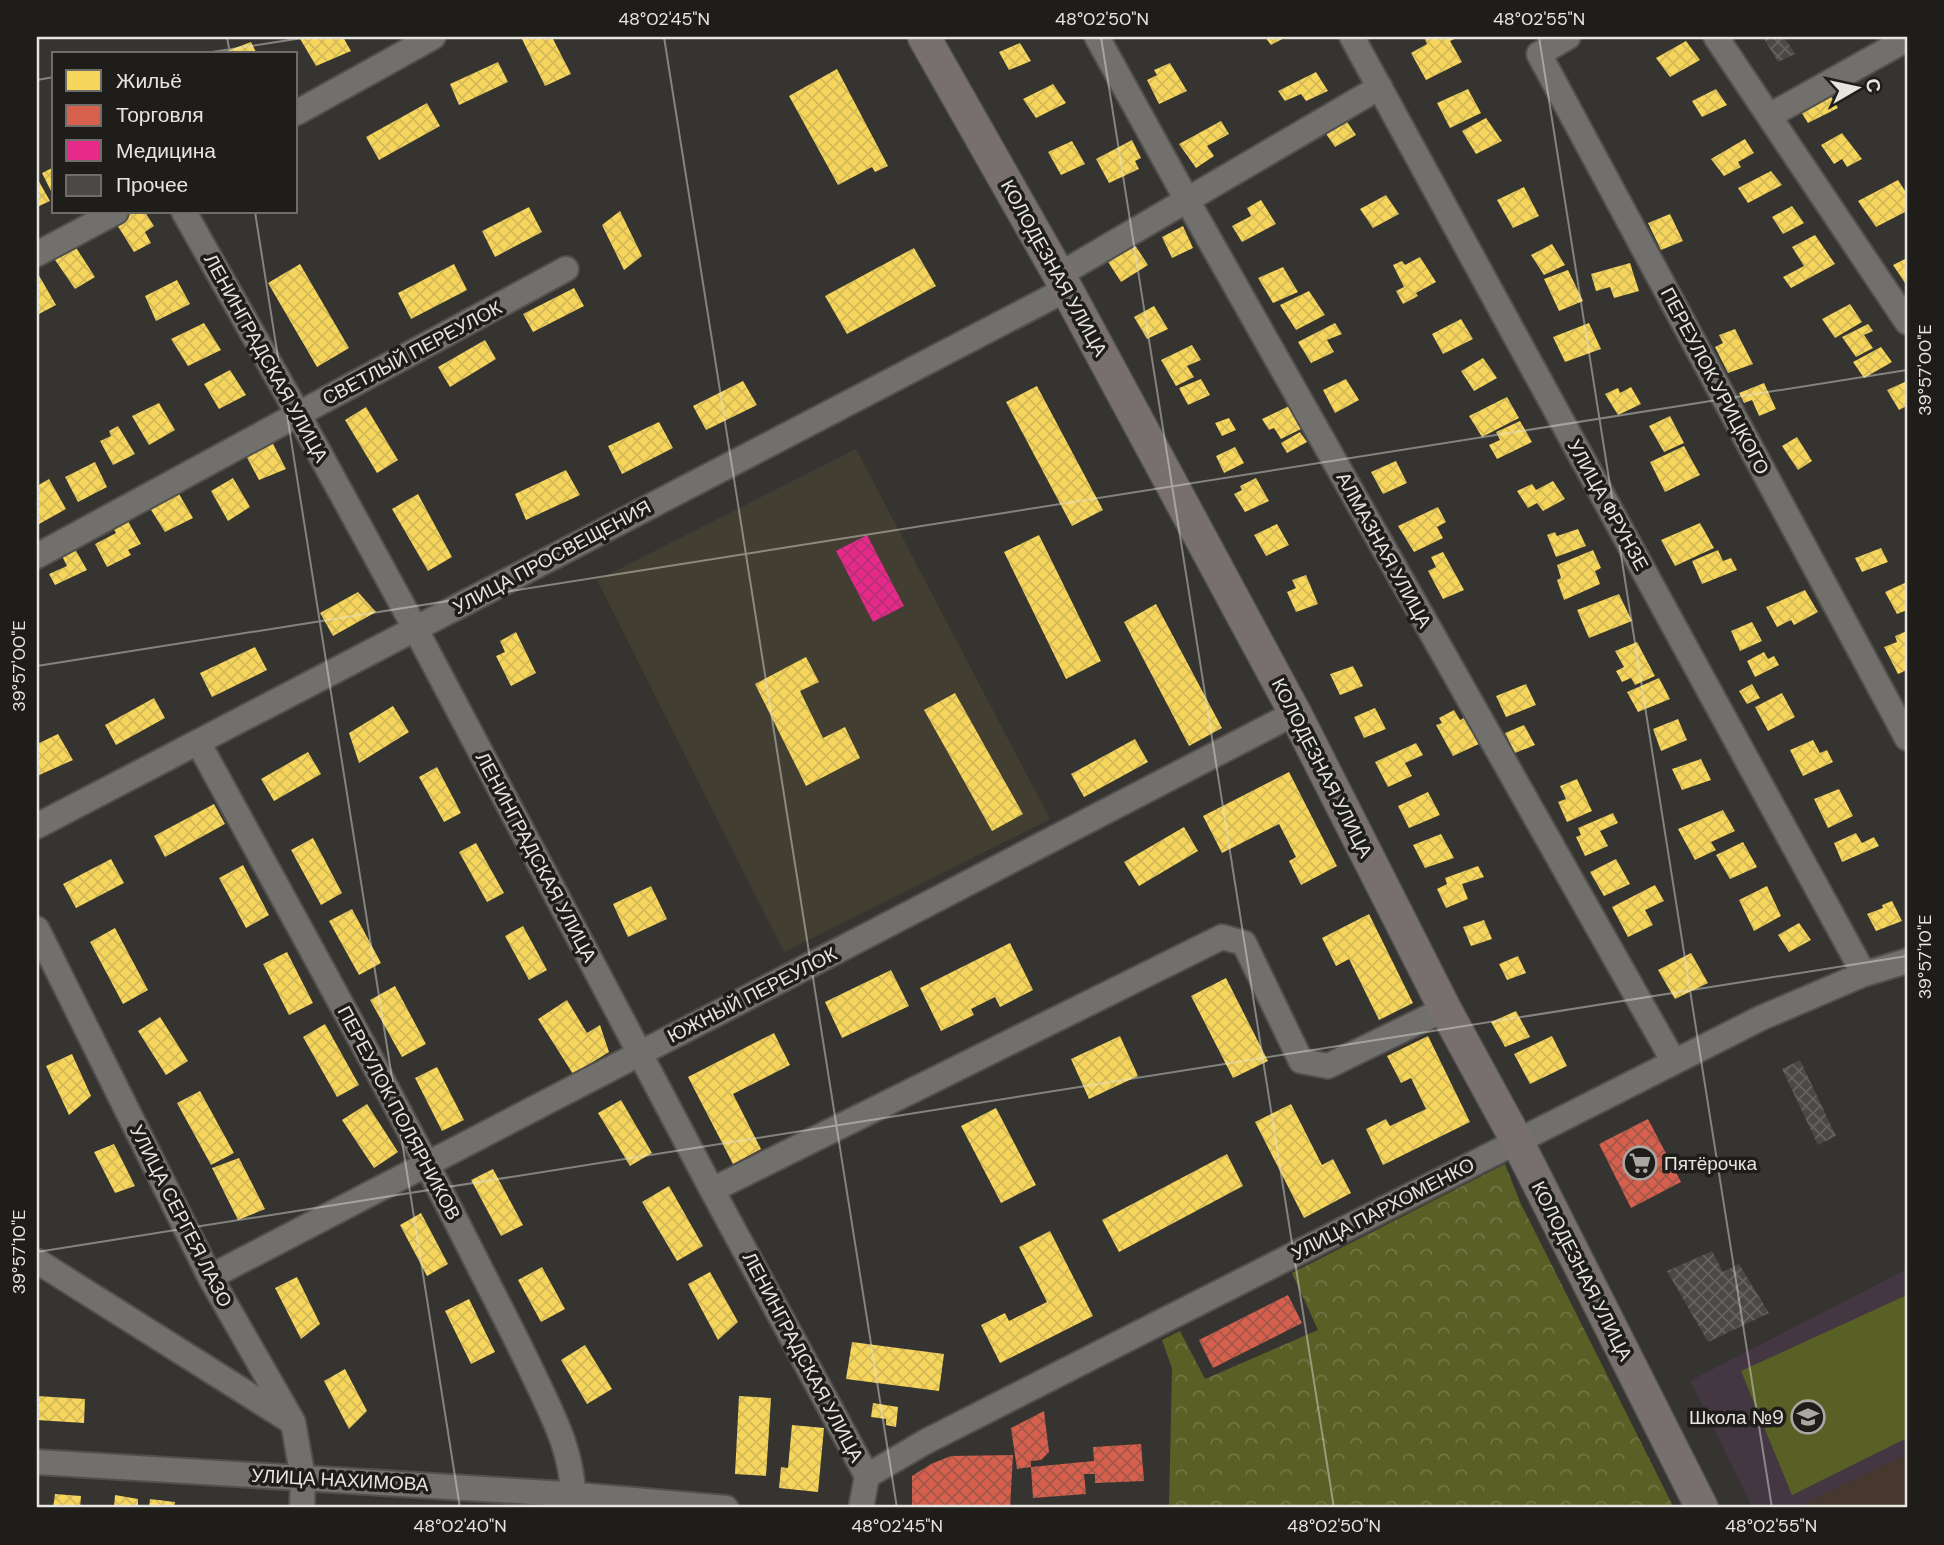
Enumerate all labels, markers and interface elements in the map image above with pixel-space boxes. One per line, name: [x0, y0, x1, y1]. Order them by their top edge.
text: 48°02'45"N: [618, 7, 710, 31]
text: 48°02'50"N: [1055, 7, 1149, 31]
text: 48°02'55"N: [1493, 7, 1585, 31]
legend: [52, 52, 298, 214]
north arrow: [1822, 52, 1892, 122]
text: Жильё: [116, 67, 182, 95]
text: С: [1860, 77, 1887, 94]
text: Торговля: [116, 101, 204, 129]
text: Медицина: [116, 137, 216, 165]
text: Прочее: [116, 171, 188, 199]
street label: КОЛОДЕЗНАЯ УЛИЦА: [995, 175, 1113, 361]
street label: ЛЕНИНГРАДСКАЯ УЛИЦА: [198, 249, 334, 467]
street label: ПЕРЕУЛОК УРИЦКОГО: [1655, 283, 1775, 479]
street label: СВЕТЛЫЙ ПЕРЕУЛОК: [318, 295, 506, 411]
text: 39°57'00"E: [1913, 324, 1937, 416]
street label: УЛИЦА ФРУНЗЕ: [1562, 435, 1654, 575]
street label: АЛМАЗНАЯ УЛИЦА: [1331, 467, 1437, 633]
street label: УЛИЦА ПРОСВЕЩЕНИЯ: [449, 494, 655, 620]
text: 39°57'00"E: [7, 620, 31, 712]
street label: КОЛОДЕЗНАЯ УЛИЦА: [1266, 674, 1378, 862]
street label: ЛЕНИНГРАДСКАЯ УЛИЦА: [470, 748, 602, 967]
text: 39°57'10"E: [1913, 915, 1937, 999]
street label: ЮЖНЫЙ ПЕРЕУЛОК: [663, 941, 841, 1049]
street label: ПЕРЕУЛОК ПОЛЯРНИКОВ: [332, 1002, 466, 1224]
street label: УЛИЦА СЕРГЕЯ ЛАЗО: [124, 1121, 238, 1311]
supermarket icon: Пятёрочка: [1621, 1144, 1659, 1182]
place label: Пятёрочка: [1664, 1151, 1758, 1176]
street label: УЛИЦА ПАРХОМЕНКО: [1287, 1152, 1479, 1266]
street label: КОЛОДЕЗНАЯ УЛИЦА: [1526, 1177, 1638, 1365]
text: 39°57'10"E: [7, 1210, 31, 1294]
street label: ЛЕНИНГРАДСКАЯ УЛИЦА: [737, 1248, 869, 1467]
school or university icon: Школа №9: [1789, 1398, 1827, 1436]
place label: Школа №9: [1689, 1405, 1784, 1430]
street label: УЛИЦА НАХИМОВА: [251, 1463, 430, 1497]
text: 48°02'40"N: [413, 1514, 507, 1538]
text: 48°02'45"N: [851, 1514, 943, 1538]
text: 48°02'50"N: [1287, 1514, 1381, 1538]
text: 48°02'55"N: [1725, 1514, 1817, 1538]

